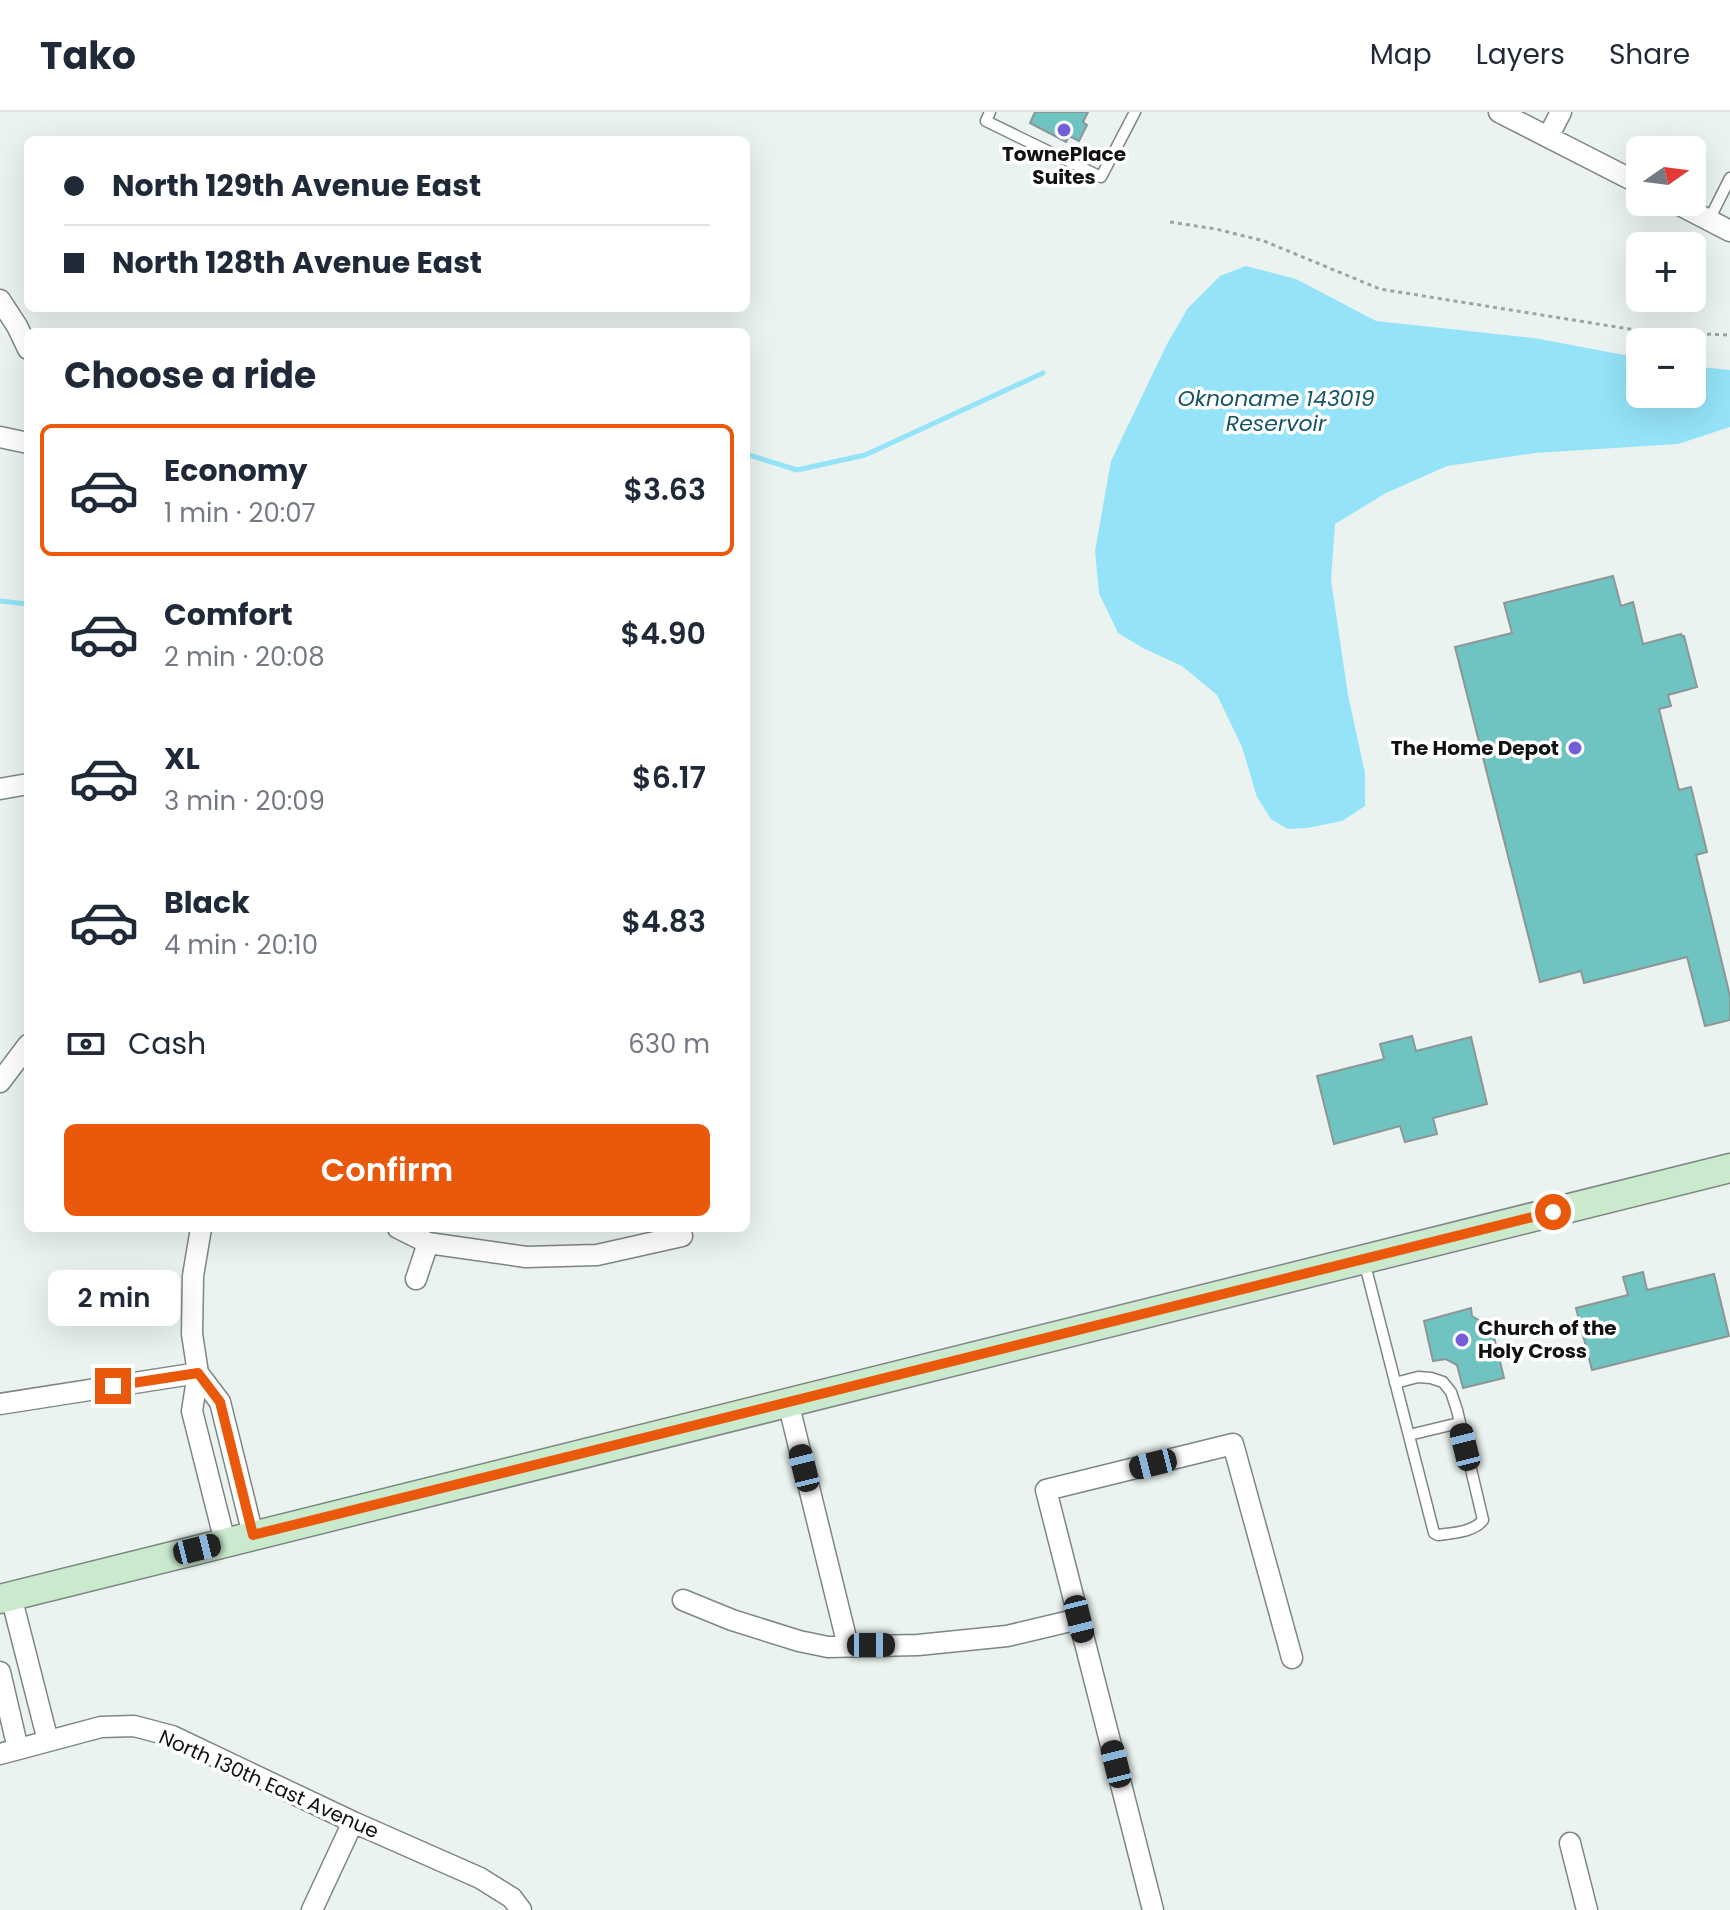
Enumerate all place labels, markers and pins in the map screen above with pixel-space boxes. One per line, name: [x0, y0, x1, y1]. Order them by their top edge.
marker: TownePlace Suites: [1055, 121, 1073, 139]
place label: TownePlace Suites: [1002, 140, 1126, 191]
place label: The Home Depot: [1391, 734, 1559, 762]
marker: The Home Depot: [1566, 739, 1584, 757]
place label: Church of the Holy Cross: [1478, 1314, 1617, 1365]
marker: Church of the Holy Cross: [1453, 1331, 1471, 1349]

